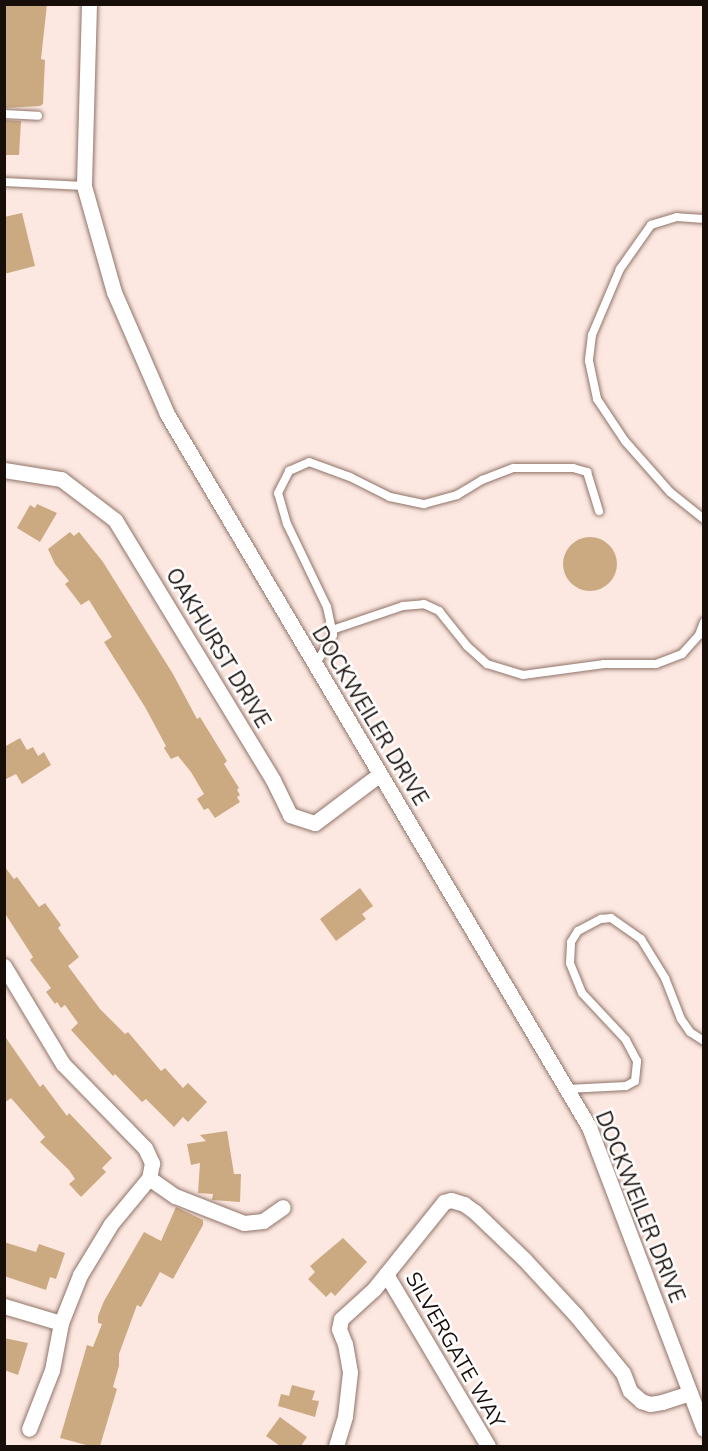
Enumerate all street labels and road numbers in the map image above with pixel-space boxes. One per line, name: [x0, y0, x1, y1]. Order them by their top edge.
street label: OAKHURST DRIVE: [160, 564, 276, 732]
street label: DOCKWEILER DRIVE: [307, 622, 433, 810]
street label: DOCKWEILER DRIVE: [590, 1108, 690, 1306]
street label: SILVERGATE WAY: [400, 1267, 510, 1433]

